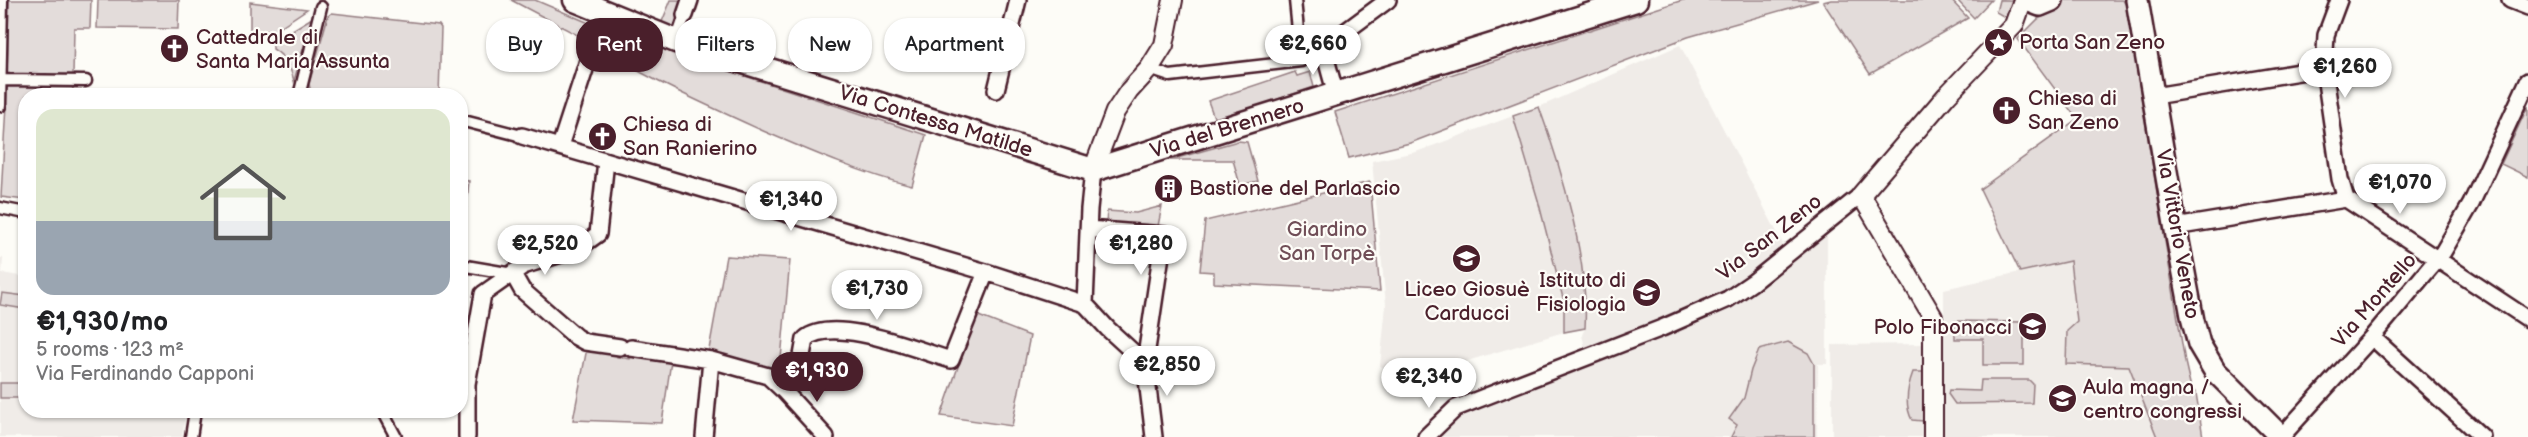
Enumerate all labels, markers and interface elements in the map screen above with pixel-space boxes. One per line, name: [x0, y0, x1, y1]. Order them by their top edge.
chip: Buy: [486, 18, 564, 72]
chip: Rent: [576, 18, 663, 72]
chip: Filters: [675, 18, 776, 72]
chip: New: [788, 18, 872, 72]
chip: Apartment: [884, 18, 1025, 72]
place label: Cattedrale di Santa Maria Assunta: [196, 25, 390, 74]
pin: €2,660: [1264, 25, 1362, 76]
place icon: Porta San Zeno: [1982, 26, 2014, 58]
place label: Porta San Zeno: [2019, 30, 2165, 55]
text: €2,660: [1279, 32, 1347, 56]
church icon: Cattedrale di Santa Maria Assunta: [159, 33, 191, 65]
pin: €1,260: [2296, 48, 2394, 99]
text: €1,260: [2313, 55, 2377, 79]
street label: Via Contessa Matilde: [836, 80, 1036, 163]
place label: Chiesa di San Zeno: [2028, 86, 2119, 135]
street label: Via del Brennero: [1147, 93, 1307, 164]
church icon: Chiesa di San Zeno: [1991, 94, 2023, 126]
place label: Chiesa di San Ranierino: [623, 112, 757, 161]
church icon: Chiesa di San Ranierino: [586, 120, 618, 152]
street label: Via Vittorio Veneto: [2150, 147, 2205, 321]
icon: home: [189, 148, 297, 256]
pin: €1,070: [2351, 164, 2449, 215]
text: €1,070: [2368, 171, 2432, 195]
building icon: Bastione del Parlascio: [1152, 172, 1184, 204]
place label: Bastione del Parlascio: [1189, 176, 1400, 201]
pin: €1,340: [742, 181, 840, 232]
text: €1,340: [759, 188, 823, 212]
street label: Via San Zeno: [1712, 189, 1827, 286]
park label: Giardino San Torpè: [1279, 217, 1375, 266]
pin: €2,520: [496, 225, 594, 276]
pin: €1,280: [1092, 225, 1190, 276]
text: €2,520: [511, 232, 579, 256]
text: €1,280: [1109, 232, 1173, 256]
school or university icon: Liceo Giosuè Carducci: [1451, 242, 1483, 274]
street label: Via Montello: [2327, 248, 2422, 353]
place label: Istituto di Fisiologia: [1536, 268, 1626, 317]
pin: €1,730: [828, 270, 926, 321]
school or university icon: Istituto di Fisiologia: [1631, 276, 1663, 308]
text: €1,730: [845, 277, 909, 301]
place label: Liceo Giosuè Carducci: [1404, 277, 1530, 326]
text: €1,930/mo: [36, 307, 168, 338]
school or university icon: Polo Fibonacci: [2017, 311, 2049, 343]
place label: Polo Fibonacci: [1873, 315, 2012, 340]
text: 5 rooms · 123 m²: [36, 338, 184, 362]
pin: €2,850: [1118, 346, 1216, 397]
pin: €1,930: [768, 352, 866, 403]
text: €2,850: [1133, 353, 1201, 377]
pin: €2,340: [1380, 358, 1478, 409]
text: €1,930: [785, 359, 849, 383]
text: Via Ferdinando Capponi: [36, 362, 254, 386]
text: €2,340: [1395, 365, 1463, 389]
place label: Aula magna / centro congressi: [2083, 375, 2242, 424]
school or university icon: Aula magna / centro congressi: [2046, 383, 2078, 415]

